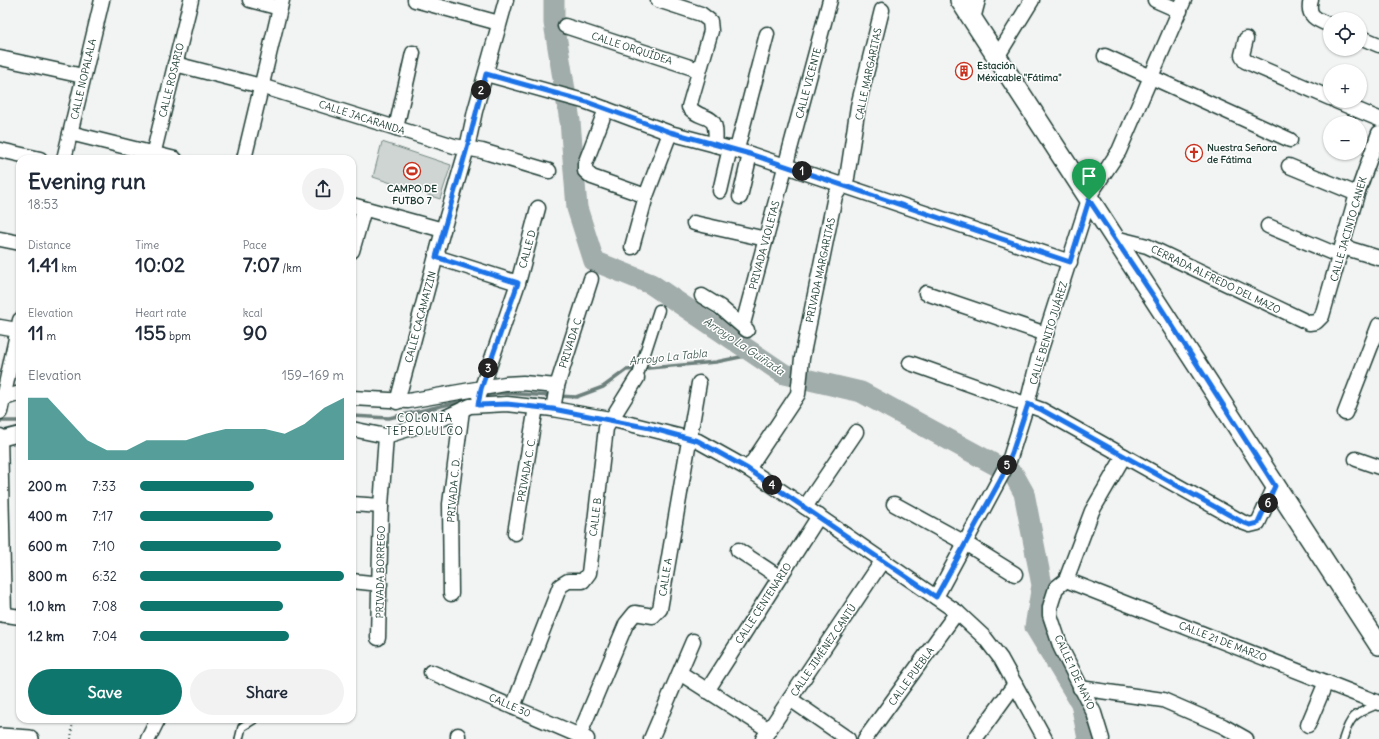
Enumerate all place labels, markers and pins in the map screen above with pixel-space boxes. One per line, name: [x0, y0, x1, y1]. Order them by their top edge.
place label: Estación Méxicable "Fátima": [977, 59, 1062, 84]
building icon: Estación Méxicable "Fátima": [954, 61, 974, 81]
pin: 2: [471, 80, 491, 100]
place label: Nuestra Señora de Fátima: [1207, 141, 1277, 166]
church icon: Nuestra Señora de Fátima: [1184, 143, 1204, 163]
pin: [1072, 159, 1106, 200]
sports icon: CAMPO DE FUTBO 7: [402, 161, 422, 181]
pin: 1: [792, 161, 812, 181]
place label: CAMPO DE FUTBO 7: [387, 182, 437, 207]
pin: 3: [478, 358, 498, 378]
pin: 5: [997, 455, 1017, 475]
pin: 4: [762, 475, 782, 495]
pin: 6: [1258, 493, 1278, 513]

